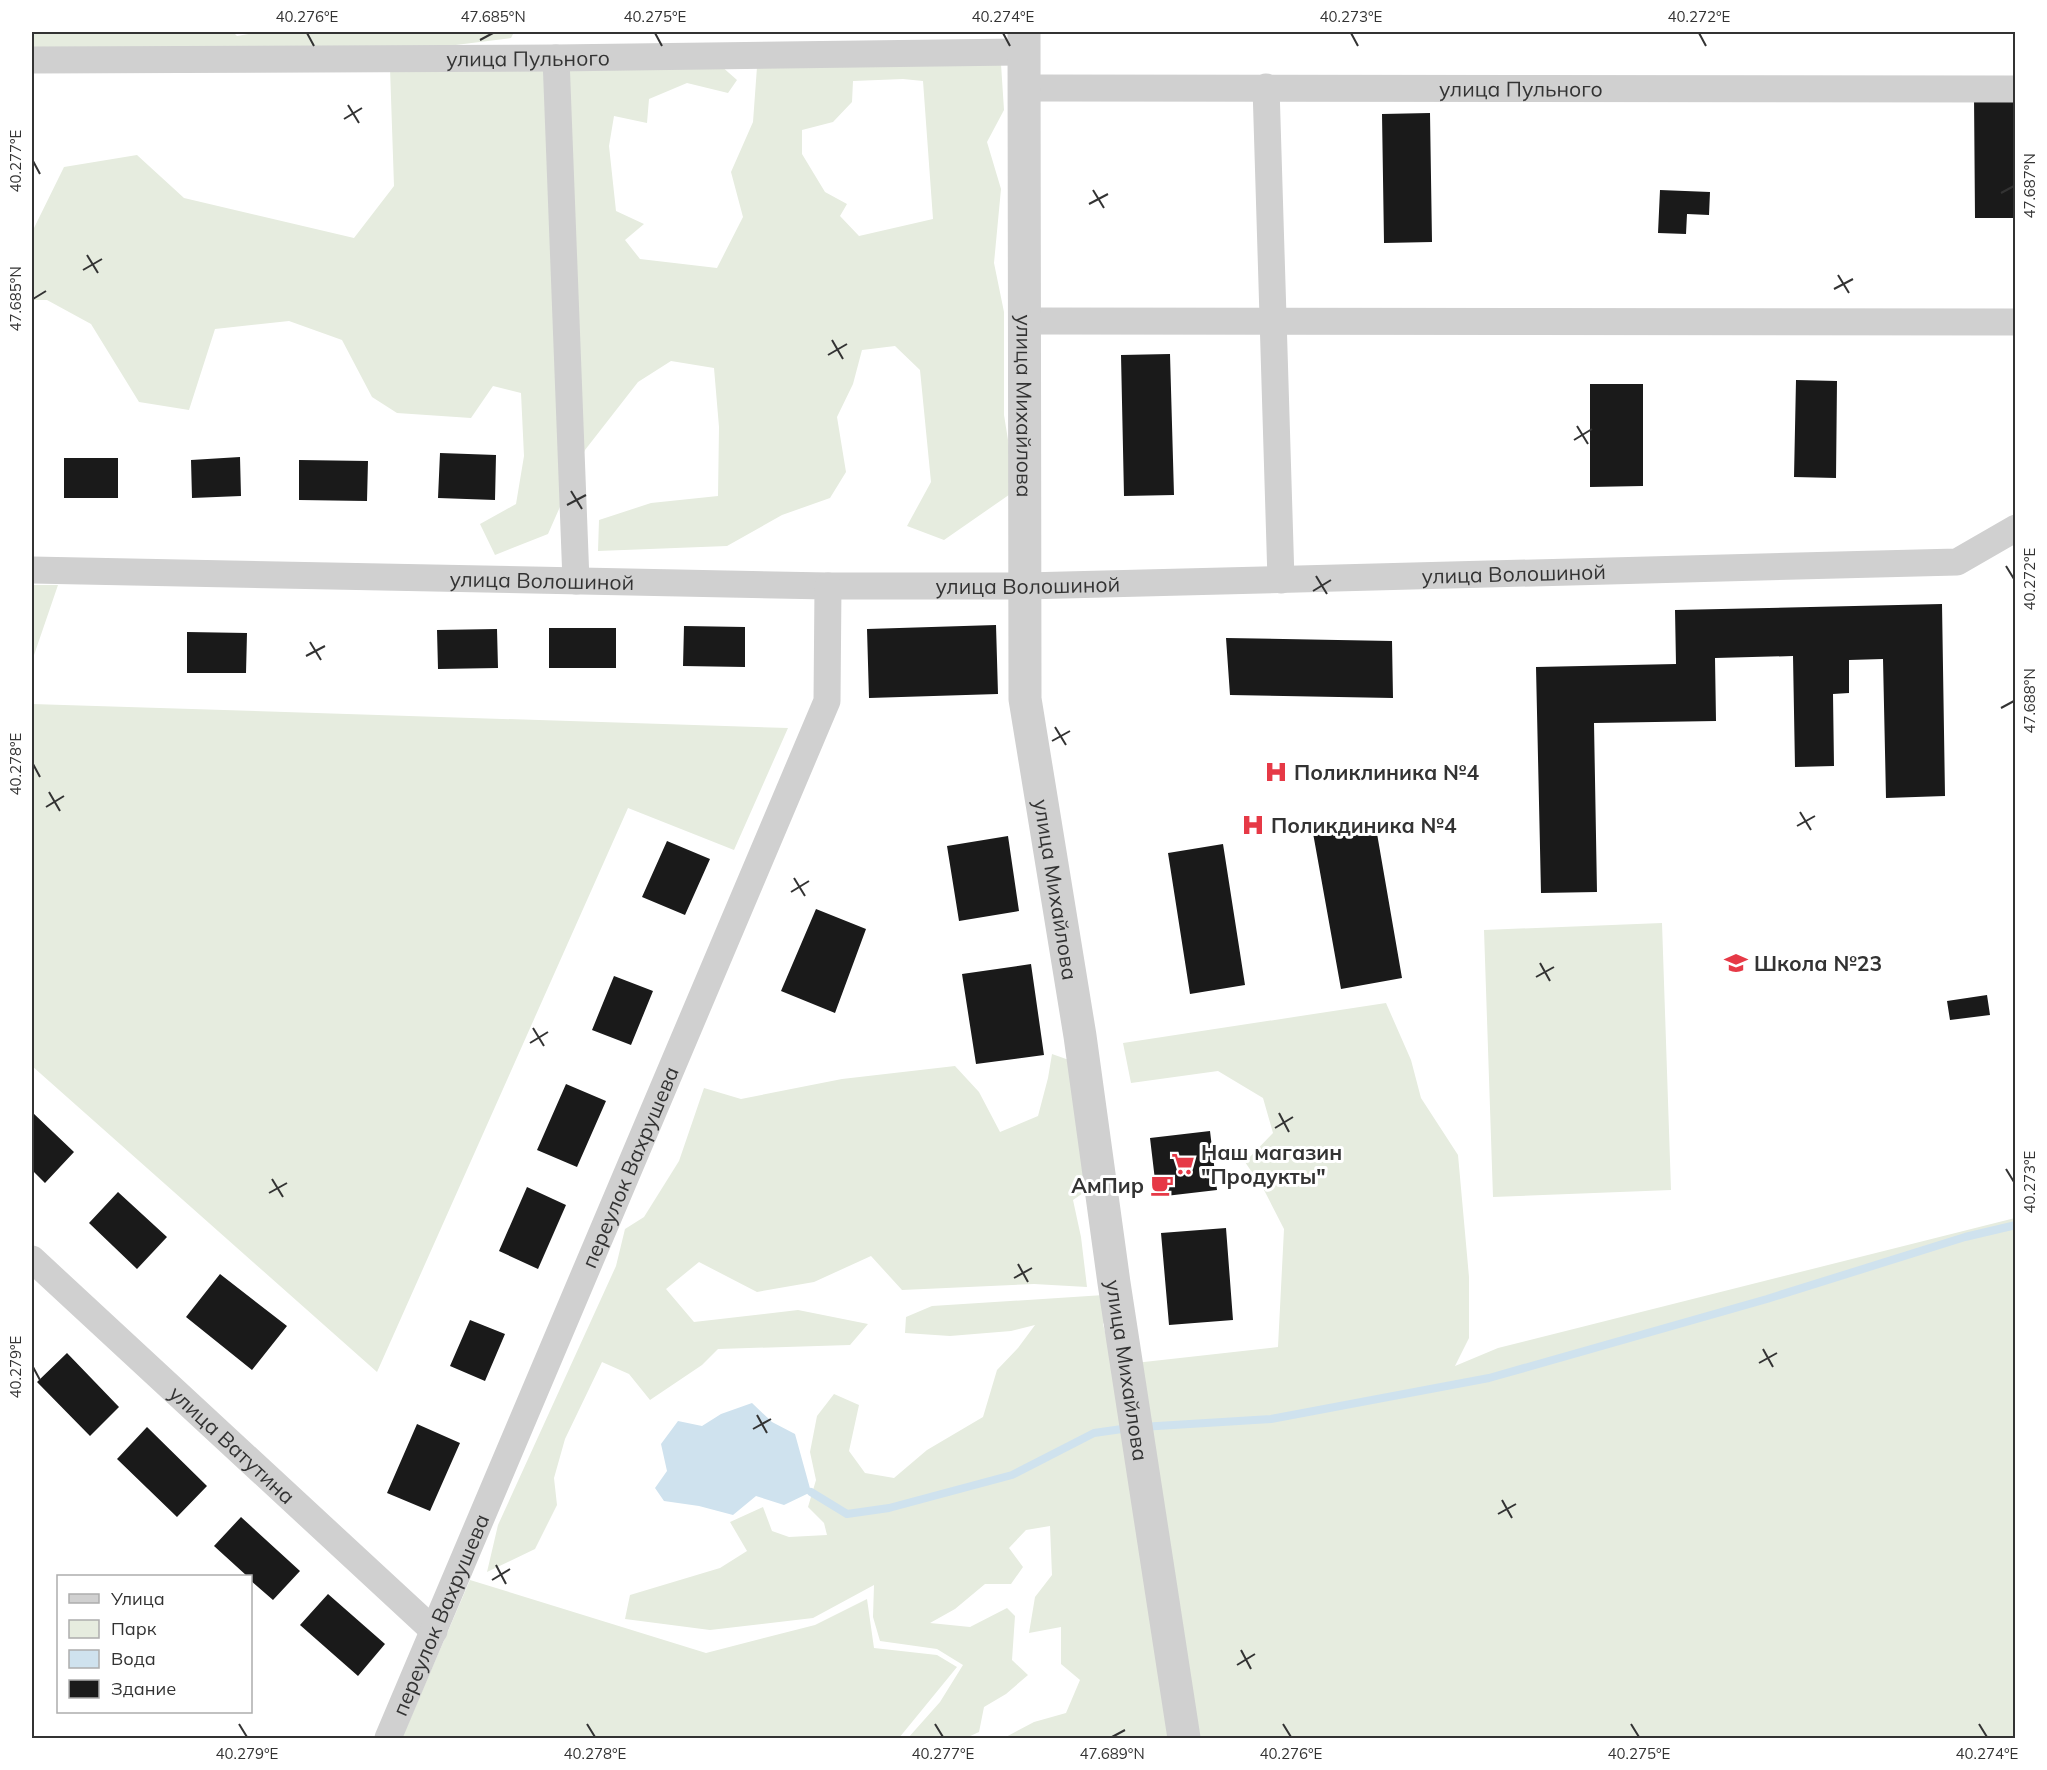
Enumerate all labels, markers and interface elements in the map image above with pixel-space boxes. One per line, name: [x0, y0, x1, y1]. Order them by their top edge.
text: 40.276°E: [276, 7, 339, 26]
text: 47.685°N: [460, 7, 526, 26]
text: 40.275°E: [624, 7, 687, 26]
text: 40.274°E: [972, 7, 1035, 26]
text: 40.273°E: [1320, 7, 1383, 26]
text: 40.272°E: [1668, 7, 1731, 26]
street label: улица Пульного: [446, 44, 610, 71]
street label: улица Пульного: [1439, 75, 1603, 102]
text: 40.277°E: [6, 129, 25, 192]
text: 47.687°N: [2020, 153, 2039, 219]
text: 47.685°N: [6, 266, 25, 332]
street label: улица Михайлова: [1011, 315, 1038, 497]
text: 40.272°E: [2020, 547, 2039, 610]
street label: улица Волошиной: [1421, 558, 1606, 589]
street label: улица Волошиной: [449, 565, 634, 595]
street label: улица Волошиной: [936, 571, 1120, 599]
text: 47.688°N: [2020, 668, 2039, 734]
text: 40.278°E: [6, 732, 25, 795]
hospital icon: Поликлиника №4: [1263, 759, 1289, 785]
place label: Поликлиника №4: [1294, 759, 1479, 785]
street label: улица Михайлова: [1029, 797, 1084, 982]
hospital icon: Поликдиника №4: [1240, 812, 1266, 838]
place label: Поликдиника №4: [1271, 812, 1457, 838]
school or university icon: Школа №23: [1723, 950, 1749, 976]
place label: Школа №23: [1754, 950, 1882, 976]
street label: переулок Вахрушева: [576, 1062, 684, 1272]
place label: Наш магазин "Продукты": [1201, 1139, 1342, 1189]
text: 40.273°E: [2020, 1150, 2039, 1213]
supermarket icon: Наш магазин "Продукты": [1170, 1151, 1196, 1177]
place label: АмПир: [1071, 1172, 1144, 1198]
cafe icon: АмПир: [1149, 1172, 1175, 1198]
street label: улица Михайлова: [1101, 1278, 1154, 1463]
text: 40.279°E: [6, 1335, 25, 1398]
street label: улица Ватутина: [164, 1380, 301, 1509]
street label: переулок Вахрушева: [386, 1510, 494, 1719]
legend: [57, 1575, 252, 1713]
text: Улица: [110, 1587, 165, 1610]
text: Парк: [111, 1617, 157, 1640]
text: Вода: [111, 1647, 156, 1670]
text: Здание: [111, 1677, 176, 1700]
text: 40.279°E: [216, 1744, 279, 1763]
text: 40.278°E: [564, 1744, 627, 1763]
text: 40.277°E: [912, 1744, 975, 1763]
text: 47.689°N: [1079, 1744, 1145, 1763]
text: 40.276°E: [1260, 1744, 1323, 1763]
text: 40.275°E: [1608, 1744, 1671, 1763]
text: 40.274°E: [1956, 1744, 2019, 1763]

